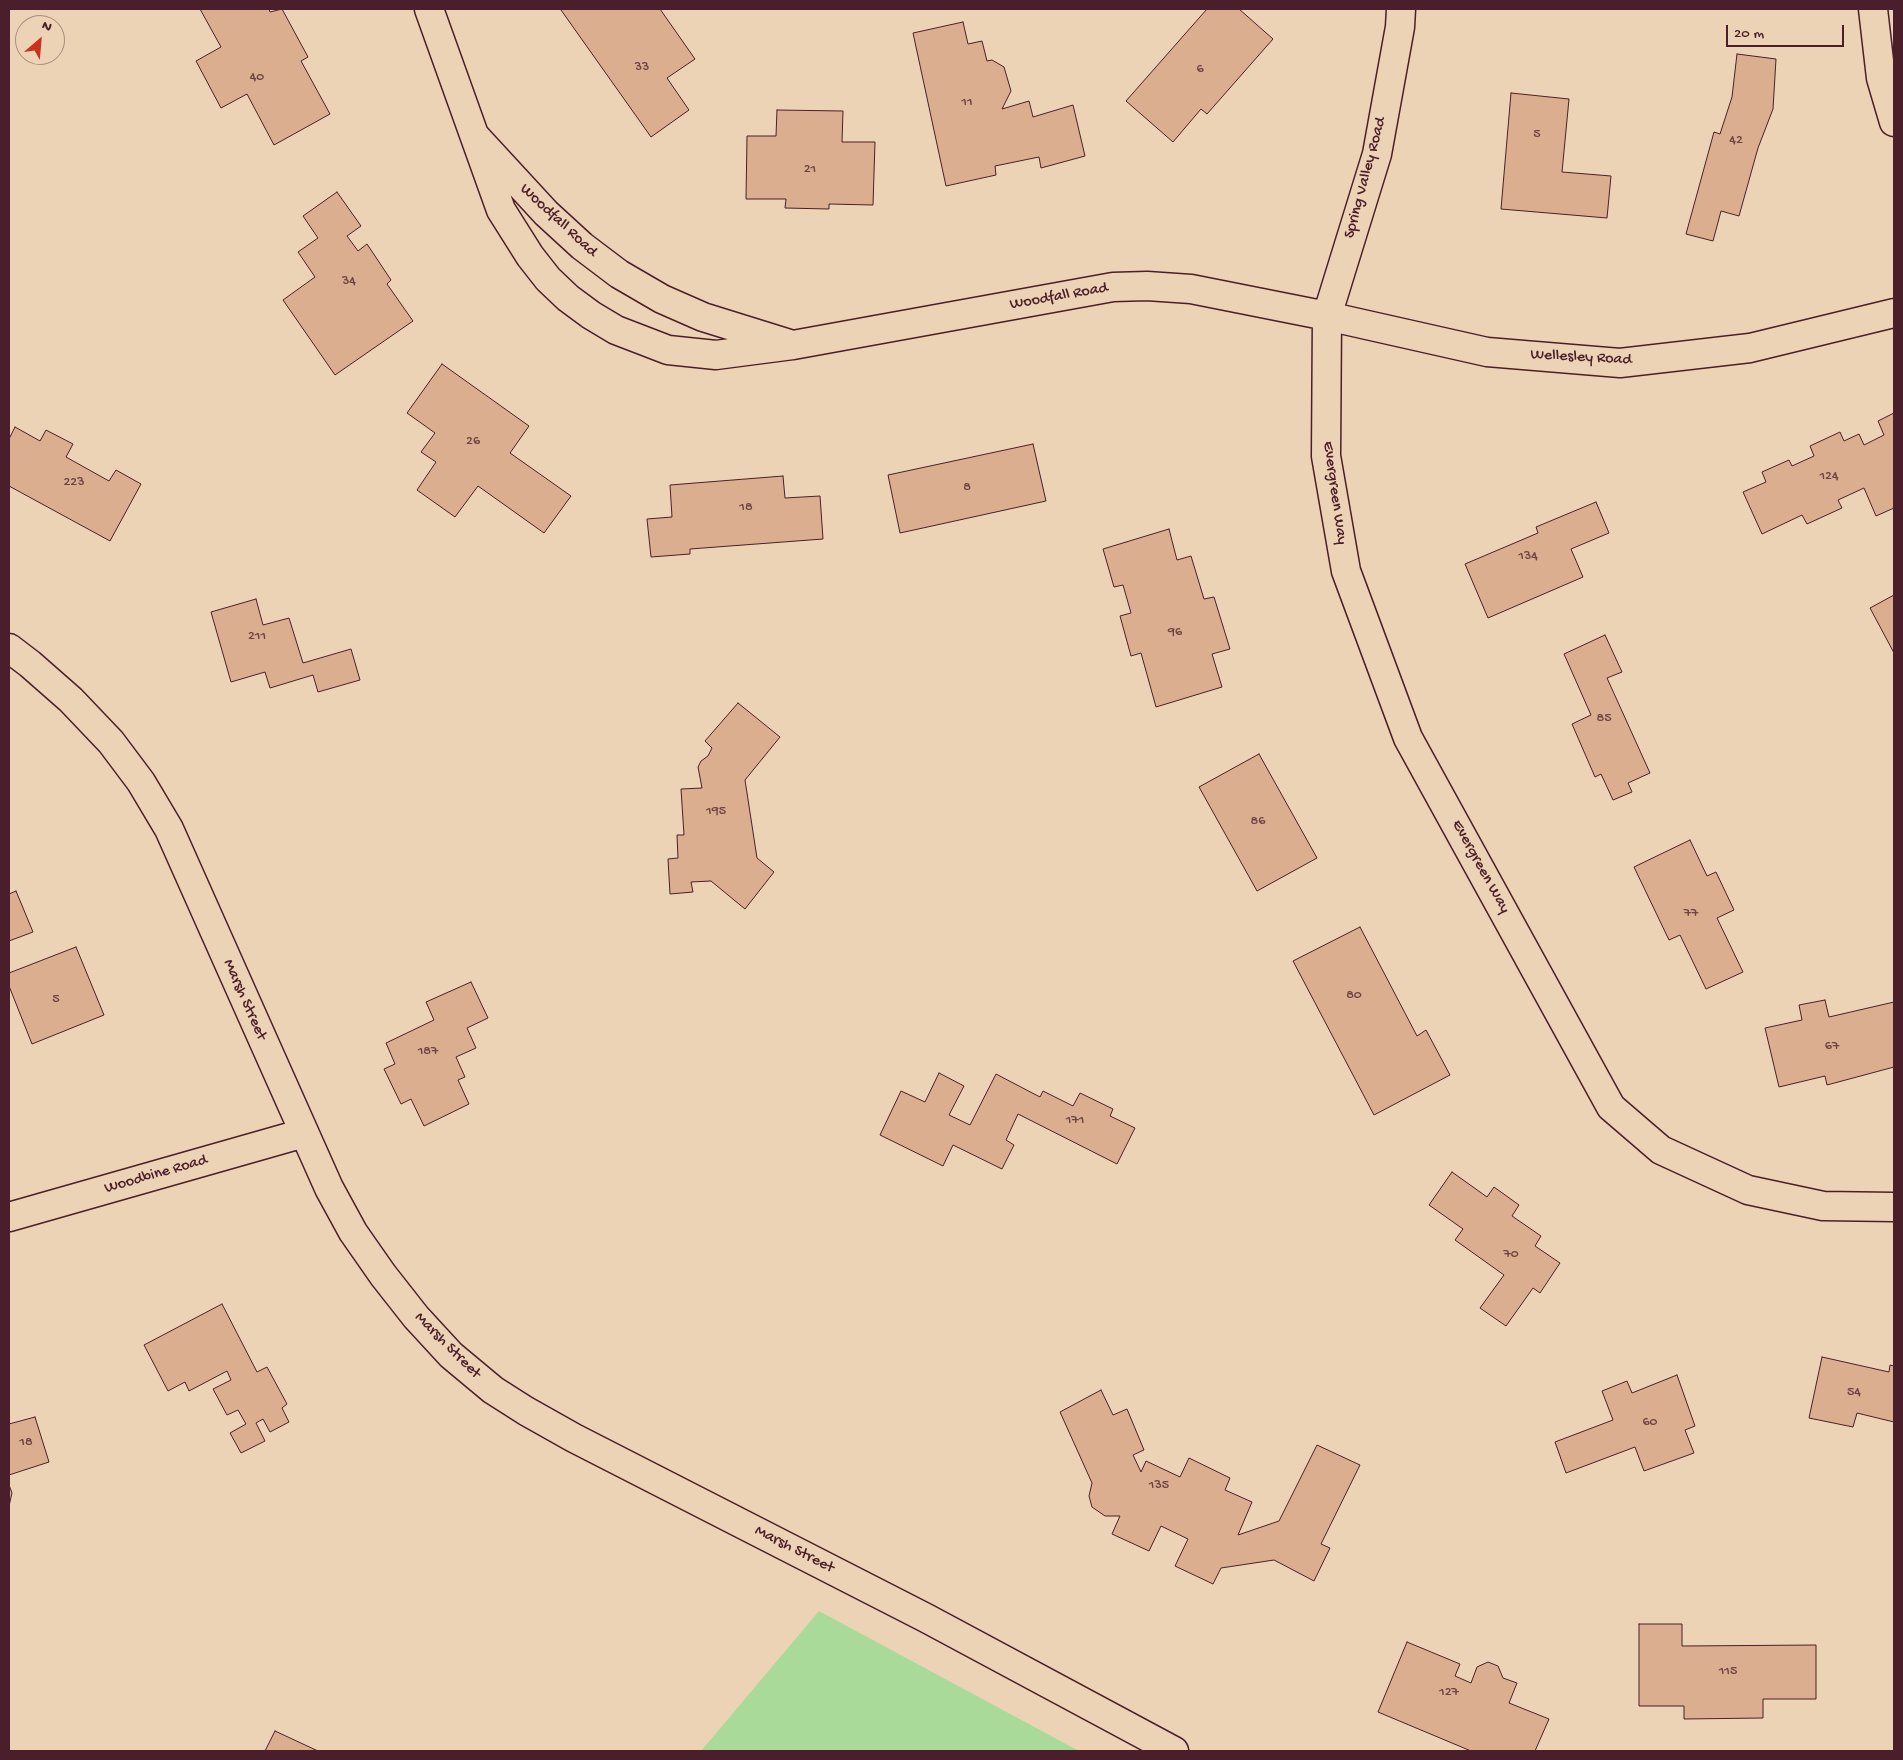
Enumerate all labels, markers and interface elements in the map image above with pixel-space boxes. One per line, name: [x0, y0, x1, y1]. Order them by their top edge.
north arrow: [15, 15, 65, 65]
scale bar: [1728, 15, 1846, 47]
text: N: [39, 17, 55, 37]
text: 20 m: [1734, 25, 1764, 43]
house number: 33: [635, 60, 649, 76]
house number: 6: [1196, 62, 1204, 78]
house number: 40: [250, 70, 264, 86]
house number: 11: [961, 95, 973, 111]
street label: Spring Valley Road: [1341, 115, 1391, 241]
house number: 5: [1533, 127, 1541, 143]
house number: 42: [1729, 133, 1743, 149]
house number: 21: [804, 162, 816, 178]
street label: Woodfall Road: [515, 180, 601, 262]
house number: 34: [342, 274, 356, 290]
street label: Woodfall Road: [1009, 279, 1109, 315]
street label: Wellesley Road: [1530, 346, 1632, 370]
house number: 26: [466, 434, 480, 450]
street label: Evergreen Way: [1317, 440, 1351, 546]
house number: 124: [1819, 469, 1839, 485]
house number: 223: [64, 475, 84, 491]
house number: 8: [963, 480, 971, 496]
house number: 18: [739, 500, 753, 516]
house number: 134: [1518, 549, 1538, 565]
house number: 96: [1168, 625, 1182, 641]
house number: 211: [248, 629, 266, 645]
house number: 85: [1596, 711, 1612, 727]
house number: 195: [706, 804, 726, 820]
house number: 86: [1251, 814, 1265, 830]
street label: Evergreen Way: [1446, 817, 1514, 917]
house number: 77: [1684, 906, 1698, 922]
street label: Marsh Street: [218, 957, 270, 1043]
house number: 80: [1346, 988, 1362, 1004]
house number: 5: [52, 992, 60, 1008]
house number: 67: [1825, 1039, 1839, 1055]
house number: 187: [418, 1044, 438, 1060]
house number: 171: [1066, 1113, 1084, 1129]
street label: Woodbine Road: [102, 1151, 210, 1199]
house number: 70: [1503, 1247, 1519, 1263]
street label: Marsh Street: [410, 1309, 484, 1383]
house number: 54: [1847, 1385, 1861, 1401]
house number: 60: [1642, 1415, 1658, 1431]
house number: 18: [19, 1435, 33, 1451]
house number: 135: [1149, 1478, 1169, 1494]
street label: Marsh Street: [751, 1522, 837, 1578]
house number: 115: [1719, 1664, 1737, 1680]
house number: 127: [1439, 1685, 1459, 1701]

